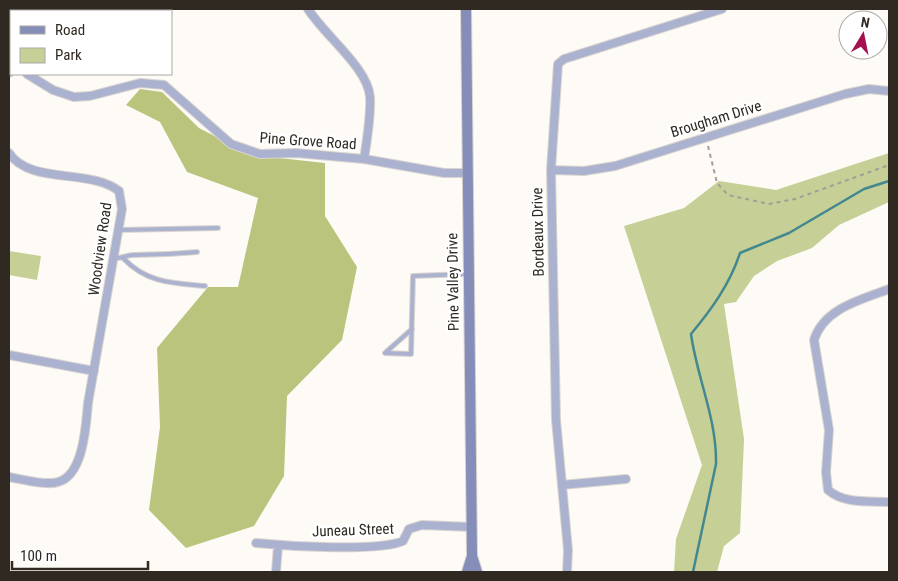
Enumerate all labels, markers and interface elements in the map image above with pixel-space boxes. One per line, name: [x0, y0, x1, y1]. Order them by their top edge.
legend: [10, 10, 172, 75]
north arrow: [838, 10, 888, 60]
text: N: [860, 14, 871, 31]
text: Road: [55, 21, 85, 39]
text: Park: [55, 46, 82, 64]
street label: Brougham Drive: [668, 97, 764, 141]
street label: Pine Grove Road: [259, 129, 357, 153]
street label: Bordeaux Drive: [528, 187, 548, 277]
street label: Woodview Road: [85, 201, 115, 297]
street label: Pine Valley Drive: [443, 233, 463, 331]
street label: Juneau Street: [312, 520, 394, 540]
scale bar: [12, 538, 149, 570]
text: 100 m: [20, 547, 57, 565]

